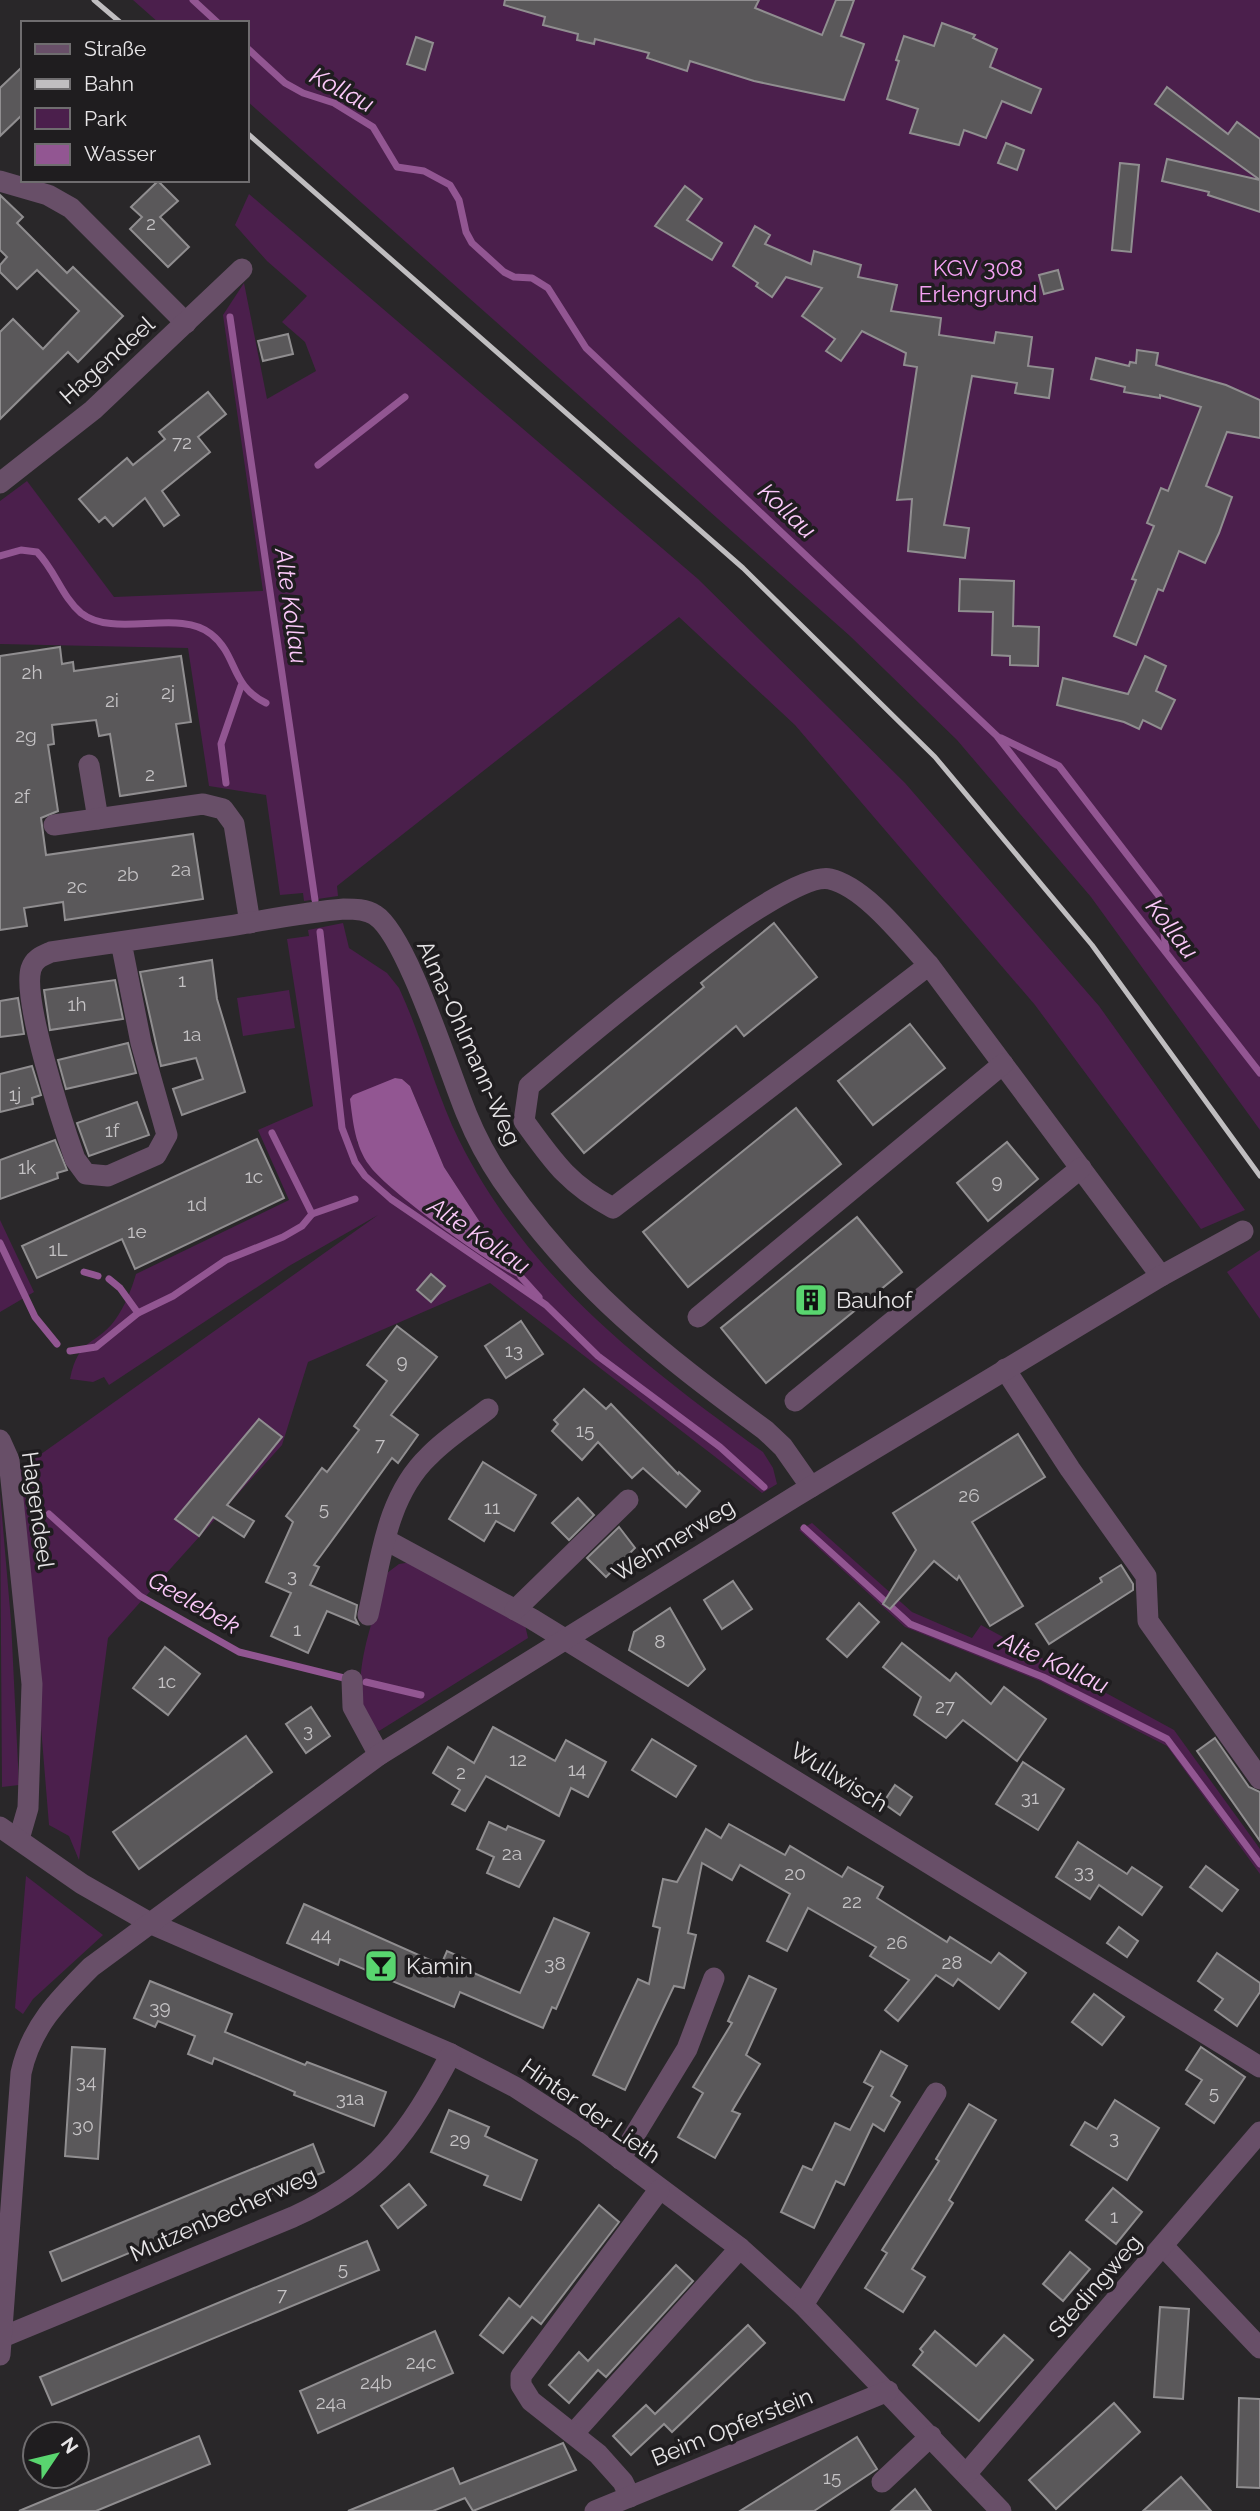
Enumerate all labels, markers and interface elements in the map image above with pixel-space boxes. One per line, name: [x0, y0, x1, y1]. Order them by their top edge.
legend: [21, 21, 248, 182]
text: Straße: [84, 36, 146, 61]
water label: Kollau: [305, 61, 379, 118]
text: Bahn: [84, 71, 134, 96]
text: Park: [84, 106, 127, 131]
text: Wasser: [84, 141, 157, 166]
house number: 2: [146, 212, 156, 234]
park label: KGV 308 Erlengrund: [919, 254, 1037, 307]
street label: Hagendeel: [54, 310, 160, 409]
house number: 72: [172, 431, 192, 453]
water label: Kollau: [752, 477, 822, 545]
water label: Alte Kollau: [269, 544, 314, 666]
house number: 2h: [22, 661, 42, 683]
house number: 2j: [161, 681, 175, 703]
house number: 2i: [105, 689, 119, 711]
house number: 2g: [15, 724, 37, 746]
house number: 2: [145, 763, 155, 785]
house number: 2f: [14, 785, 31, 807]
house number: 2a: [171, 858, 191, 880]
house number: 2b: [117, 863, 139, 885]
house number: 2c: [67, 875, 87, 897]
water label: Kollau: [1140, 893, 1205, 965]
street label: Alma-Ohlmann-Weg: [412, 936, 527, 1150]
house number: 1: [178, 969, 186, 991]
house number: 1h: [67, 993, 87, 1015]
house number: 1a: [183, 1023, 201, 1045]
house number: 1j: [9, 1083, 21, 1105]
house number: 1f: [105, 1119, 120, 1141]
house number: 1k: [18, 1156, 36, 1178]
house number: 1c: [245, 1165, 263, 1187]
house number: 9: [991, 1170, 1003, 1192]
water label: Alte Kollau: [421, 1190, 536, 1280]
house number: 1d: [187, 1193, 207, 1215]
house number: 1e: [127, 1220, 147, 1242]
house number: 1L: [48, 1238, 68, 1260]
building icon: Bauhof: [792, 1281, 830, 1319]
place label: Bauhof: [836, 1286, 913, 1313]
house number: 13: [505, 1339, 523, 1361]
house number: 9: [396, 1350, 408, 1372]
house number: 15: [576, 1419, 594, 1441]
house number: 7: [375, 1433, 385, 1455]
street label: Hagendeel: [17, 1450, 60, 1571]
house number: 26: [958, 1484, 980, 1506]
street label: Wehmerweg: [607, 1492, 739, 1587]
house number: 11: [484, 1496, 500, 1518]
house number: 5: [319, 1497, 329, 1519]
house number: 3: [287, 1564, 297, 1586]
water label: Geelebek: [143, 1565, 245, 1640]
house number: 1: [293, 1618, 301, 1640]
water label: Alte Kollau: [993, 1625, 1113, 1699]
house number: 8: [654, 1630, 666, 1652]
house number: 1c: [158, 1670, 176, 1692]
house number: 27: [935, 1695, 955, 1717]
house number: 3: [303, 1719, 313, 1741]
street label: Wullwisch: [786, 1736, 893, 1817]
house number: 12: [509, 1748, 527, 1770]
house number: 14: [568, 1758, 586, 1780]
house number: 2: [456, 1761, 466, 1783]
house number: 31: [1021, 1786, 1039, 1808]
house number: 2a: [502, 1842, 522, 1864]
house number: 33: [1074, 1860, 1094, 1882]
house number: 20: [784, 1862, 806, 1884]
house number: 22: [842, 1890, 862, 1912]
house number: 44: [311, 1923, 331, 1945]
house number: 26: [886, 1931, 908, 1953]
bar icon: Kamin: [362, 1947, 400, 1985]
house number: 28: [941, 1951, 963, 1973]
place label: Kamin: [406, 1952, 473, 1979]
house number: 38: [544, 1952, 566, 1974]
house number: 39: [149, 1996, 171, 2018]
street label: Hinter der Lieth: [516, 2053, 666, 2169]
house number: 34: [76, 2070, 96, 2092]
house number: 5: [1209, 2081, 1219, 2103]
house number: 31a: [336, 2087, 364, 2109]
house number: 30: [72, 2114, 94, 2136]
house number: 3: [1109, 2126, 1119, 2148]
house number: 29: [449, 2128, 471, 2150]
street label: Mutzenbecherweg: [126, 2160, 320, 2267]
house number: 1: [1110, 2205, 1118, 2227]
street label: Stedingweg: [1043, 2229, 1147, 2343]
house number: 5: [338, 2257, 348, 2279]
house number: 7: [277, 2283, 287, 2305]
house number: 24c: [406, 2351, 436, 2373]
house number: 24b: [360, 2371, 392, 2393]
street label: Beim Opferstein: [647, 2382, 816, 2471]
house number: 24a: [316, 2391, 346, 2413]
north arrow: [21, 2420, 91, 2490]
text: N: [57, 2433, 83, 2457]
house number: 15: [823, 2466, 841, 2488]

